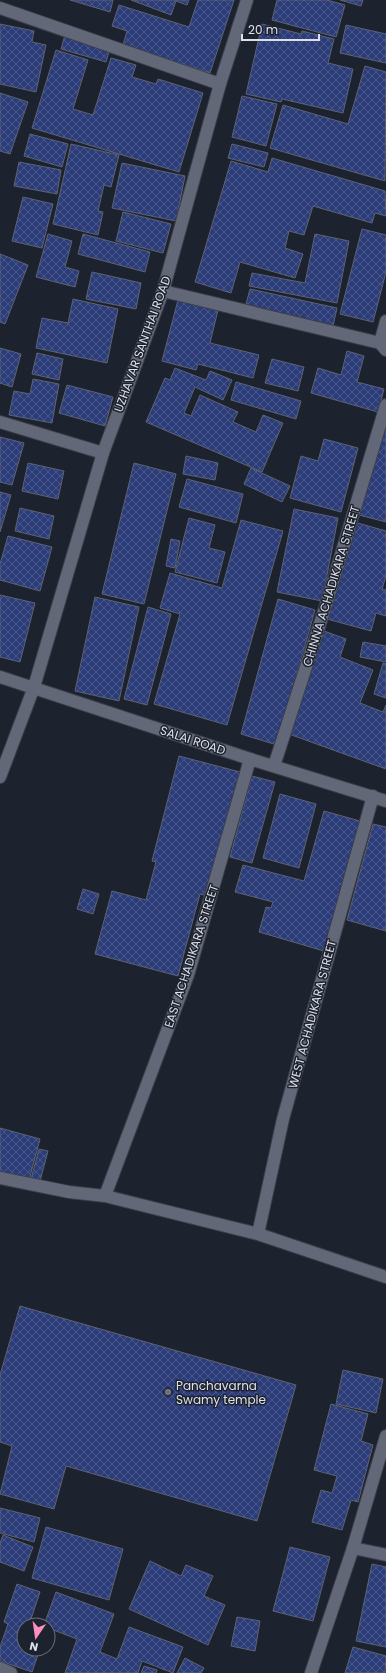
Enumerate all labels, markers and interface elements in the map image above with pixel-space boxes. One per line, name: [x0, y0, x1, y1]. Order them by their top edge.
scale bar: [242, 16, 319, 42]
text: 20 m: [248, 21, 278, 38]
street label: UZHAVAR SANTHAI ROAD: [109, 274, 175, 414]
street label: CHINNA ACHADIKARA STREET: [298, 503, 364, 669]
street label: SALAI ROAD: [158, 721, 228, 759]
street label: EAST ACHADIKARA STREET: [160, 882, 222, 1030]
street label: WEST ACHADIKARA STREET: [284, 937, 340, 1090]
place label: Panchavarna Swamy temple: [176, 1377, 266, 1408]
marker: Panchavarna Swamy temple: [163, 1387, 173, 1397]
north arrow: [16, 1617, 56, 1657]
text: N: [28, 1638, 40, 1655]

